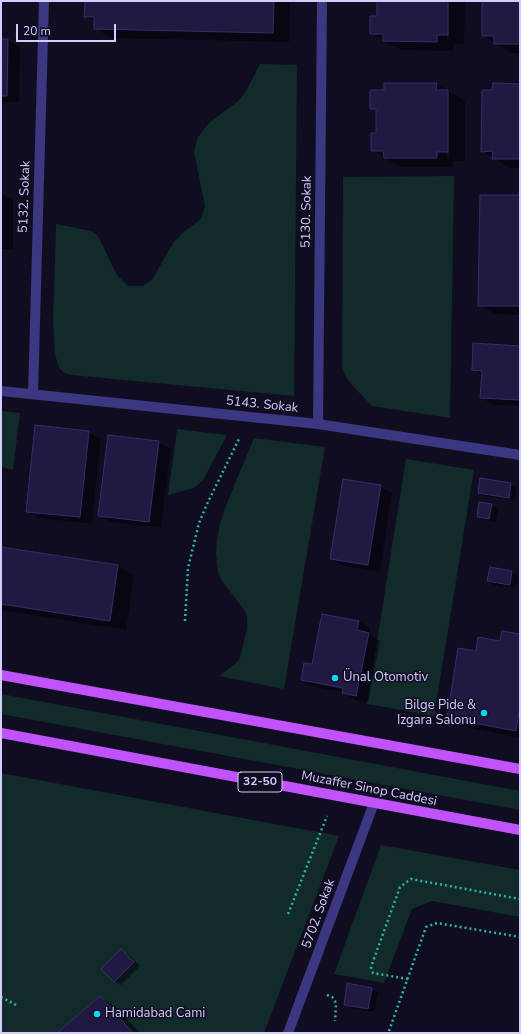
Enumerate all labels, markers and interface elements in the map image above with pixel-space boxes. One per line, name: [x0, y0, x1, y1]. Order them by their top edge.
scale bar: [18, 16, 118, 42]
text: 20 m: [23, 23, 51, 39]
street label: 5132. Sokak: [16, 160, 34, 234]
street label: 5130. Sokak: [299, 176, 315, 248]
street label: 5143. Sokak: [225, 393, 299, 417]
place label: Ünal Otomotiv: [343, 670, 428, 686]
marker: Ünal Otomotiv: [330, 673, 340, 683]
place label: Bilge Pide & Izgara Salonu: [397, 698, 476, 729]
marker: Bilge Pide & Izgara Salonu: [479, 708, 489, 718]
street label: Muzaffer Sinop Caddesi: [300, 768, 438, 810]
road number: 32-50: [238, 772, 282, 792]
street label: 5702. Sokak: [299, 877, 339, 951]
place label: Hamidabad Cami: [105, 1006, 205, 1022]
marker: Hamidabad Cami: [92, 1009, 102, 1019]

